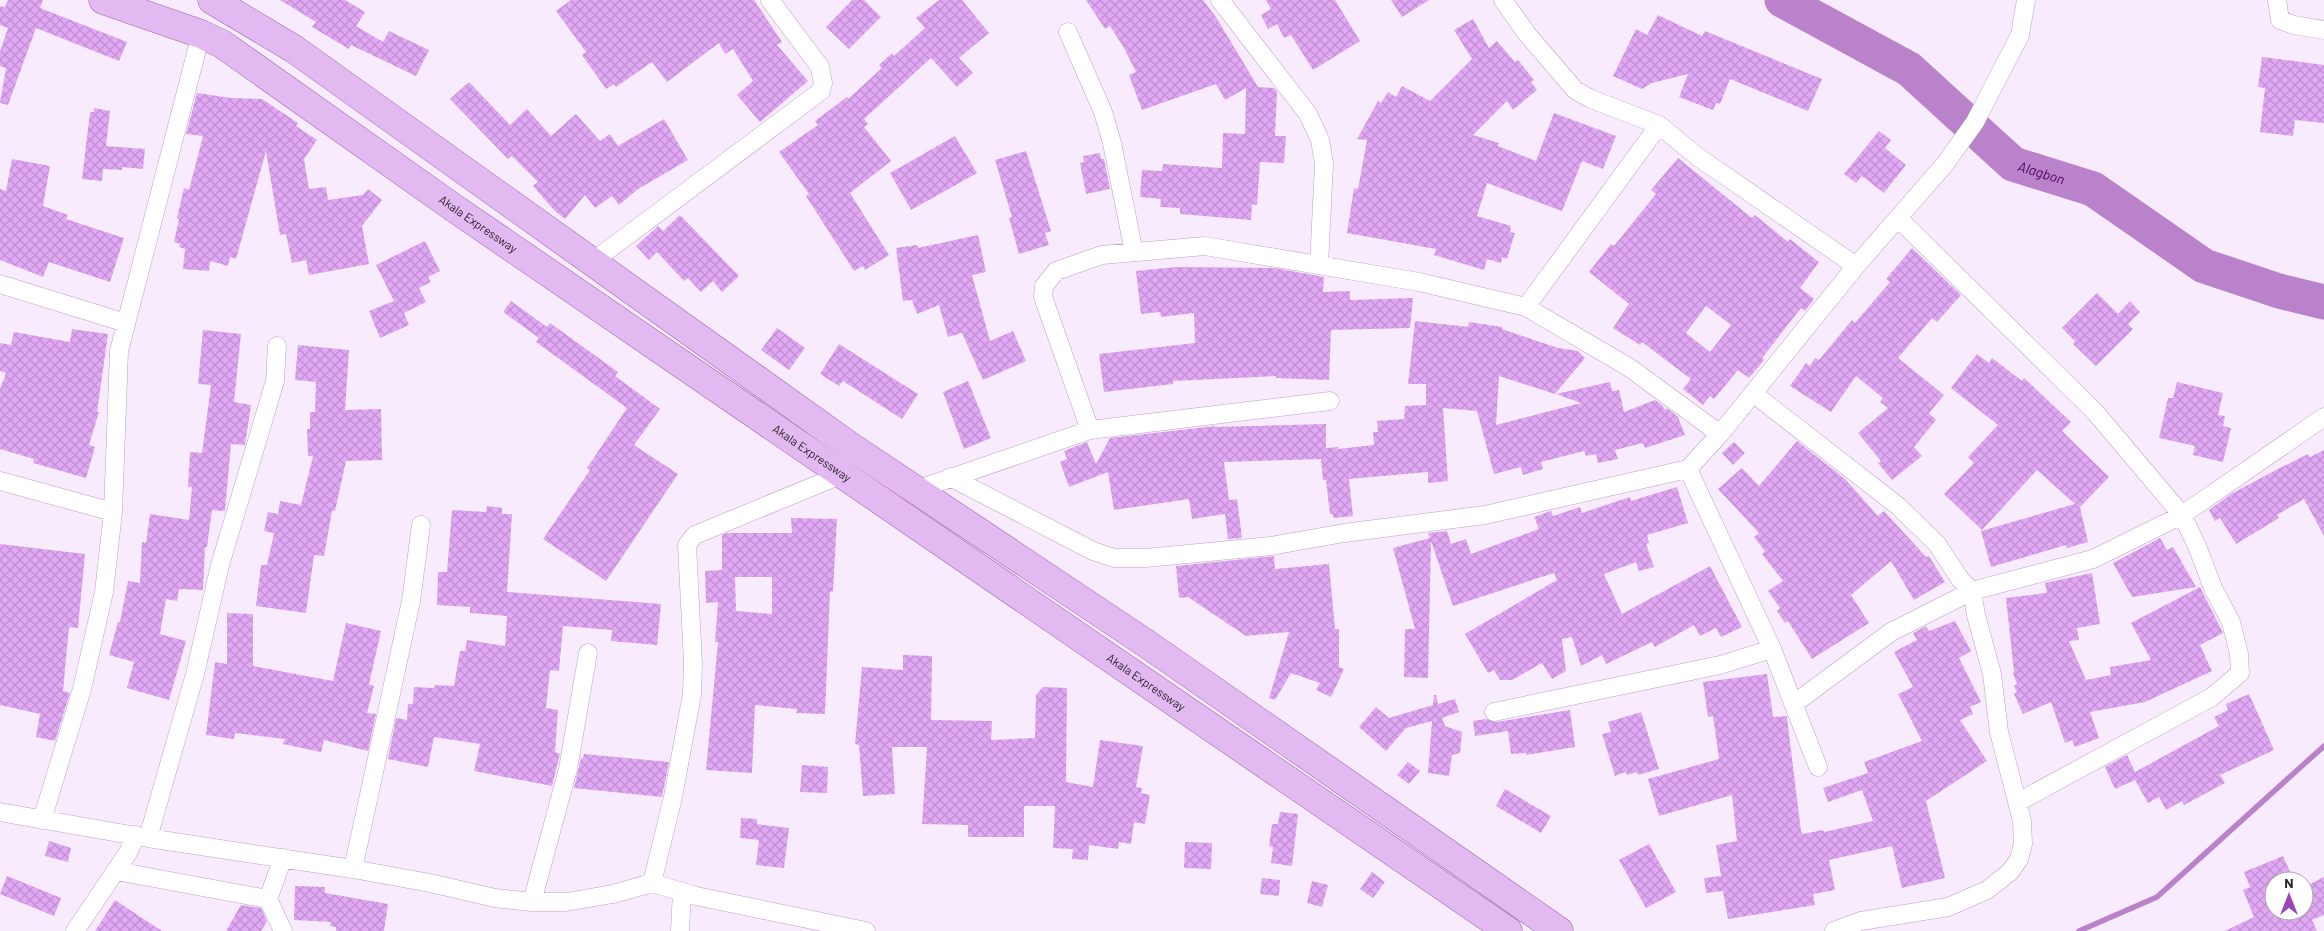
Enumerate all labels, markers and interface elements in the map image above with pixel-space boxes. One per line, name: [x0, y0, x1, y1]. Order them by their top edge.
water label: Alagbon: [2016, 157, 2067, 188]
street label: Akala Expressway: [437, 192, 521, 256]
street label: Akala Expressway: [770, 421, 855, 485]
street label: Akala Expressway: [1104, 650, 1189, 714]
north arrow: [2264, 871, 2314, 921]
text: N: [2284, 874, 2294, 891]

